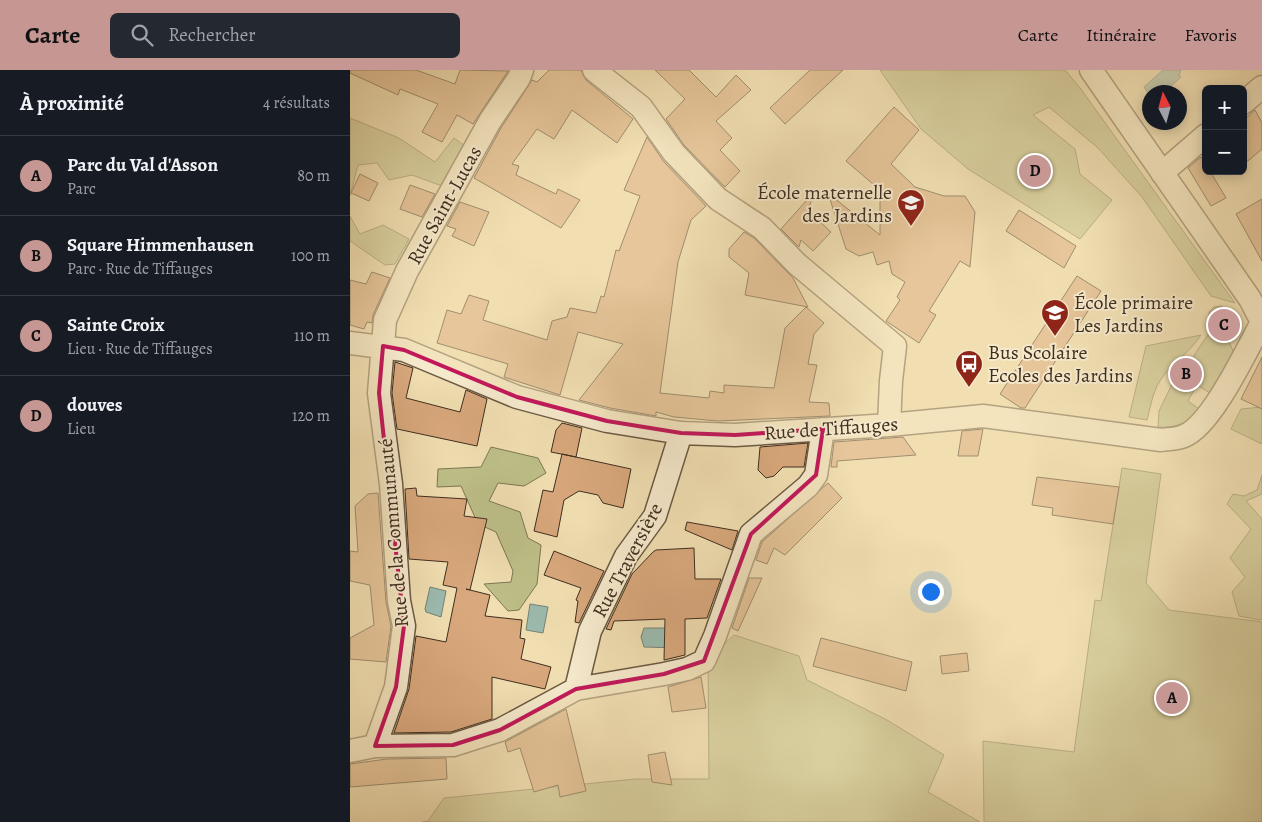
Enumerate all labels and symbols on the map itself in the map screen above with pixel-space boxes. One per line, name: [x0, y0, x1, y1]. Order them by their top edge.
north arrow: [1142, 85, 1187, 130]
street label: Rue Saint-Lucas: [401, 141, 488, 269]
pin: D: [1019, 152, 1051, 190]
place label: École maternelle des Jardins: [757, 179, 892, 229]
school or university icon: École maternelle des Jardins: [896, 188, 926, 227]
place label: École primaire Les Jardins: [1074, 289, 1193, 339]
school or university icon: École primaire Les Jardins: [1040, 298, 1070, 337]
pin: C: [1208, 306, 1240, 344]
place label: Bus Scolaire Ecoles des Jardins: [988, 339, 1133, 389]
bus stop icon: Bus Scolaire Ecoles des Jardins: [954, 349, 984, 388]
pin: B: [1170, 355, 1202, 393]
street label: Rue de Tiffauges: [763, 410, 899, 447]
street label: Rue de la Communauté: [372, 437, 415, 629]
street label: Rue Traversière: [586, 498, 669, 622]
your location: [918, 579, 944, 605]
pin: A: [1156, 679, 1188, 717]

